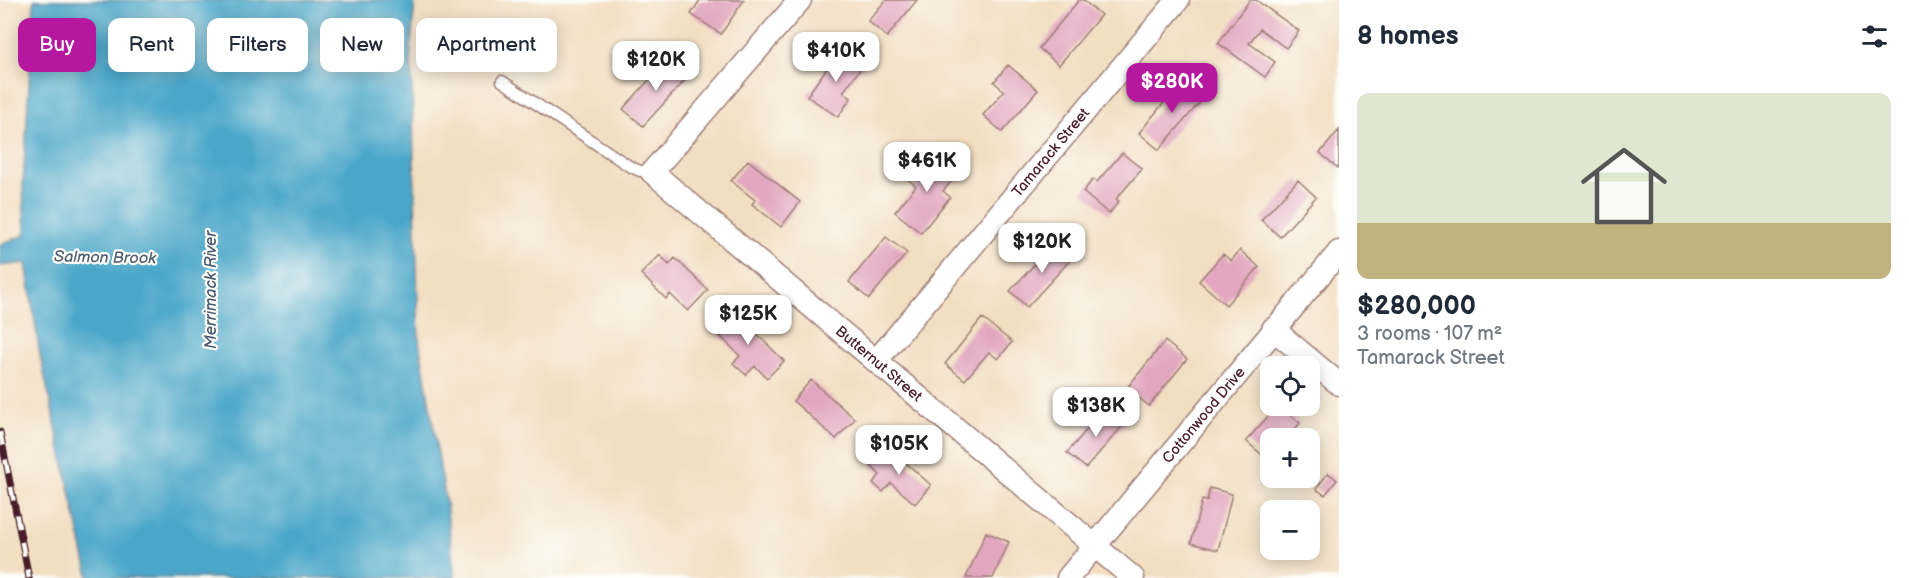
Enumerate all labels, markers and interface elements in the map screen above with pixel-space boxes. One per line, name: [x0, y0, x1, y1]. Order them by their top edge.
chip: Buy: [18, 18, 96, 72]
chip: Rent: [108, 18, 195, 72]
chip: Filters: [207, 18, 308, 72]
chip: New: [320, 18, 404, 72]
chip: Apartment: [416, 18, 557, 72]
icon: filters: [1858, 20, 1891, 53]
text: 8 homes: [1357, 21, 1459, 52]
pin: $410K: [794, 32, 878, 83]
text: $410K: [806, 39, 866, 63]
pin: $120K: [614, 41, 698, 92]
text: $120K: [626, 48, 686, 72]
pin: $280K: [1130, 63, 1214, 114]
text: $280K: [1140, 70, 1204, 94]
street label: Tamarack Street: [1008, 103, 1094, 201]
icon: home: [1570, 132, 1678, 240]
pin: $461K: [885, 142, 969, 193]
text: $461K: [897, 149, 957, 173]
pin: $120K: [1000, 223, 1084, 274]
water label: Merrimack River: [202, 230, 221, 349]
text: $120K: [1012, 230, 1072, 254]
water label: Salmon Brook: [54, 248, 157, 268]
text: $280,000: [1357, 291, 1476, 322]
pin: $125K: [706, 295, 790, 346]
text: $125K: [719, 302, 777, 326]
street label: Butternut Street: [832, 322, 927, 406]
text: 3 rooms · 107 m²: [1357, 322, 1502, 346]
text: Tamarack Street: [1357, 346, 1505, 370]
map controls: [1260, 356, 1320, 560]
button: locate: [1260, 356, 1320, 416]
street label: Cottonwood Drive: [1158, 363, 1249, 467]
pin: $138K: [1054, 387, 1138, 438]
text: $138K: [1067, 394, 1125, 418]
pin: $105K: [857, 425, 941, 476]
button: +: [1260, 428, 1320, 488]
text: $105K: [869, 432, 929, 456]
button: −: [1260, 500, 1320, 560]

